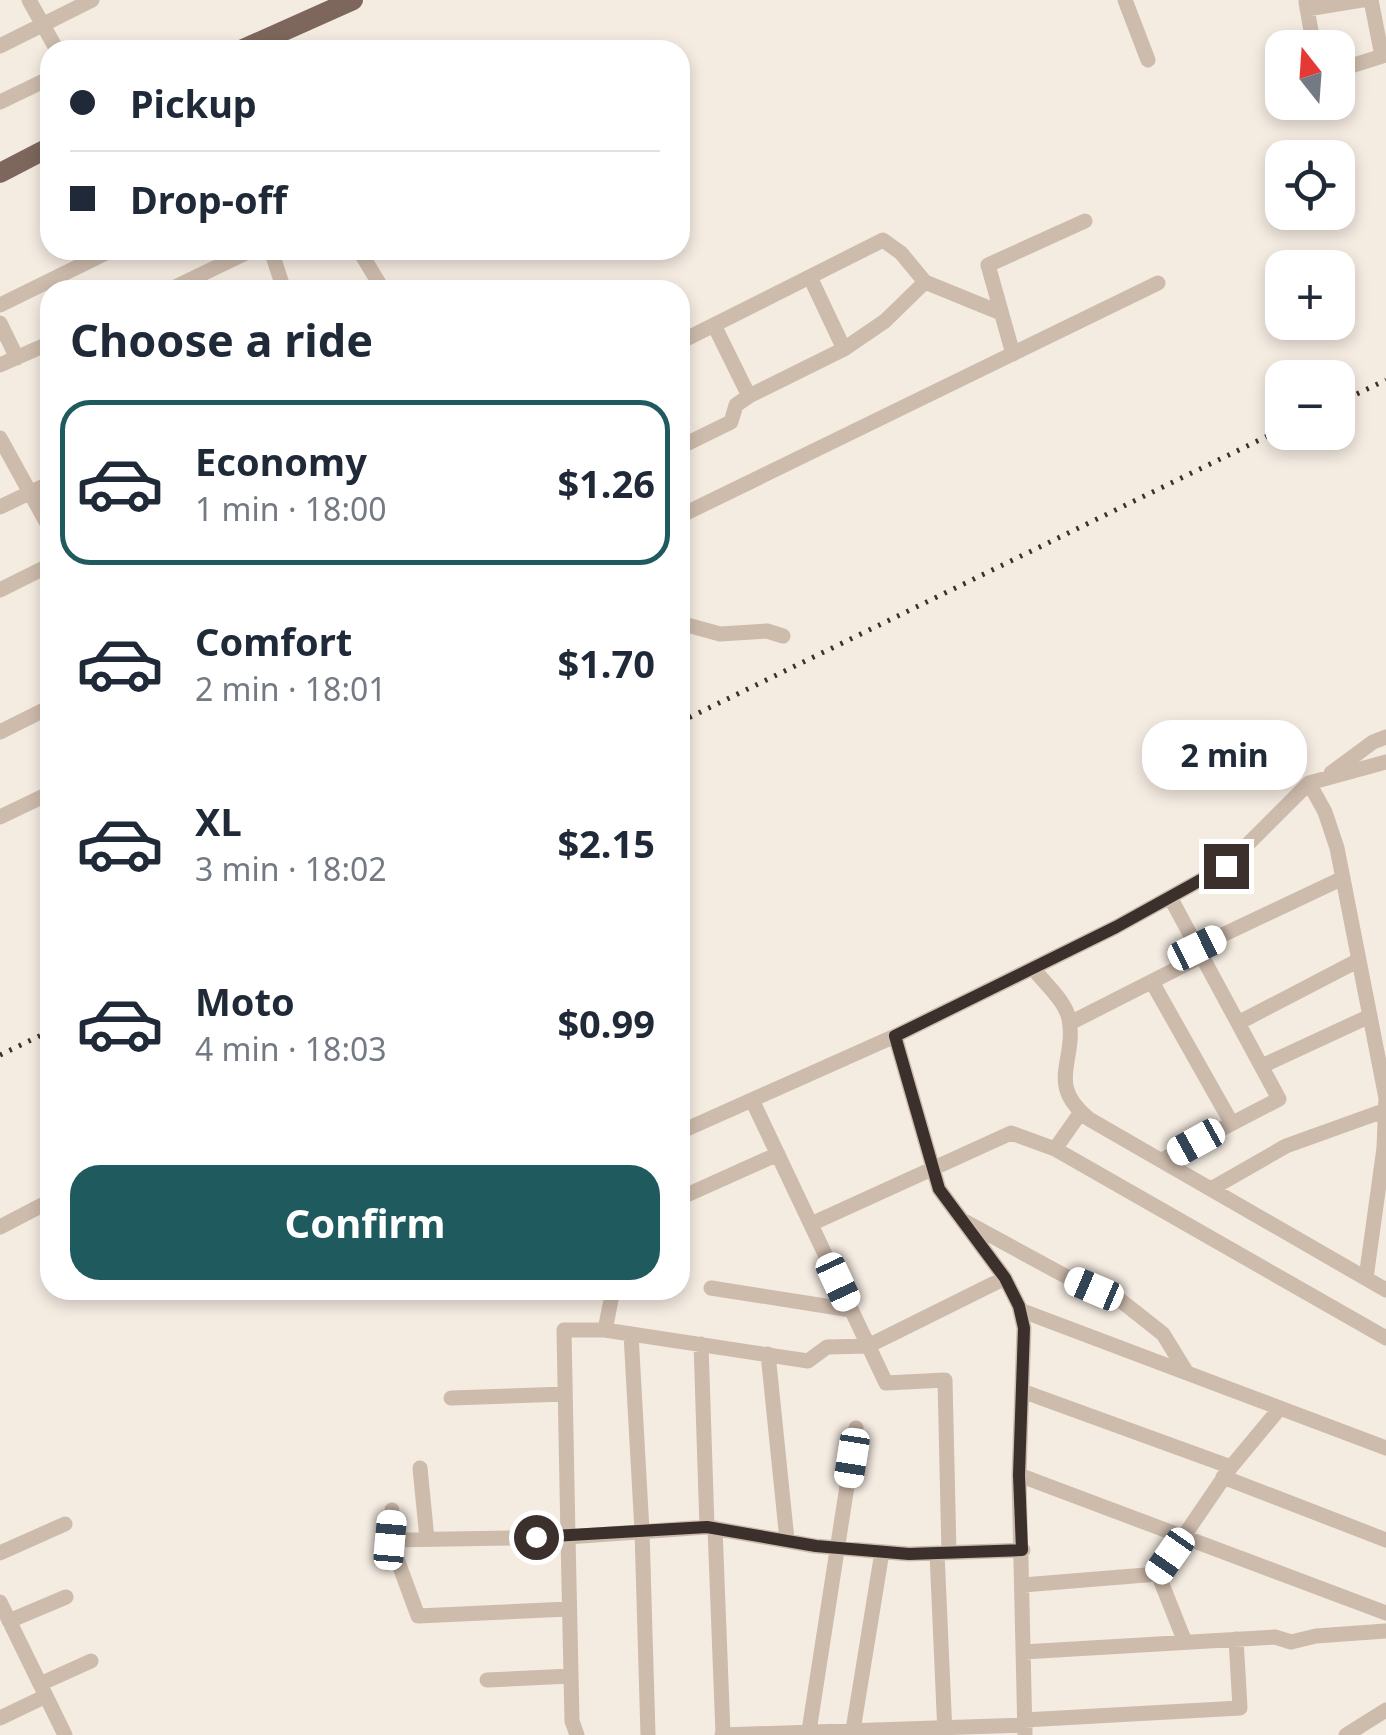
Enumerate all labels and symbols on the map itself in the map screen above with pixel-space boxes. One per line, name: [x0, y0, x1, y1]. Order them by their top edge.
north arrow: [1265, 30, 1355, 120]
callout: 2 min: [1144, 721, 1308, 791]
route end: [1204, 844, 1249, 889]
car: [1163, 921, 1231, 975]
car: [1162, 1114, 1230, 1170]
car: [812, 1248, 864, 1316]
car: [1061, 1263, 1127, 1315]
car: [832, 1426, 872, 1490]
car: [372, 1509, 408, 1571]
route start: [514, 1515, 559, 1560]
car: [1141, 1523, 1199, 1589]

